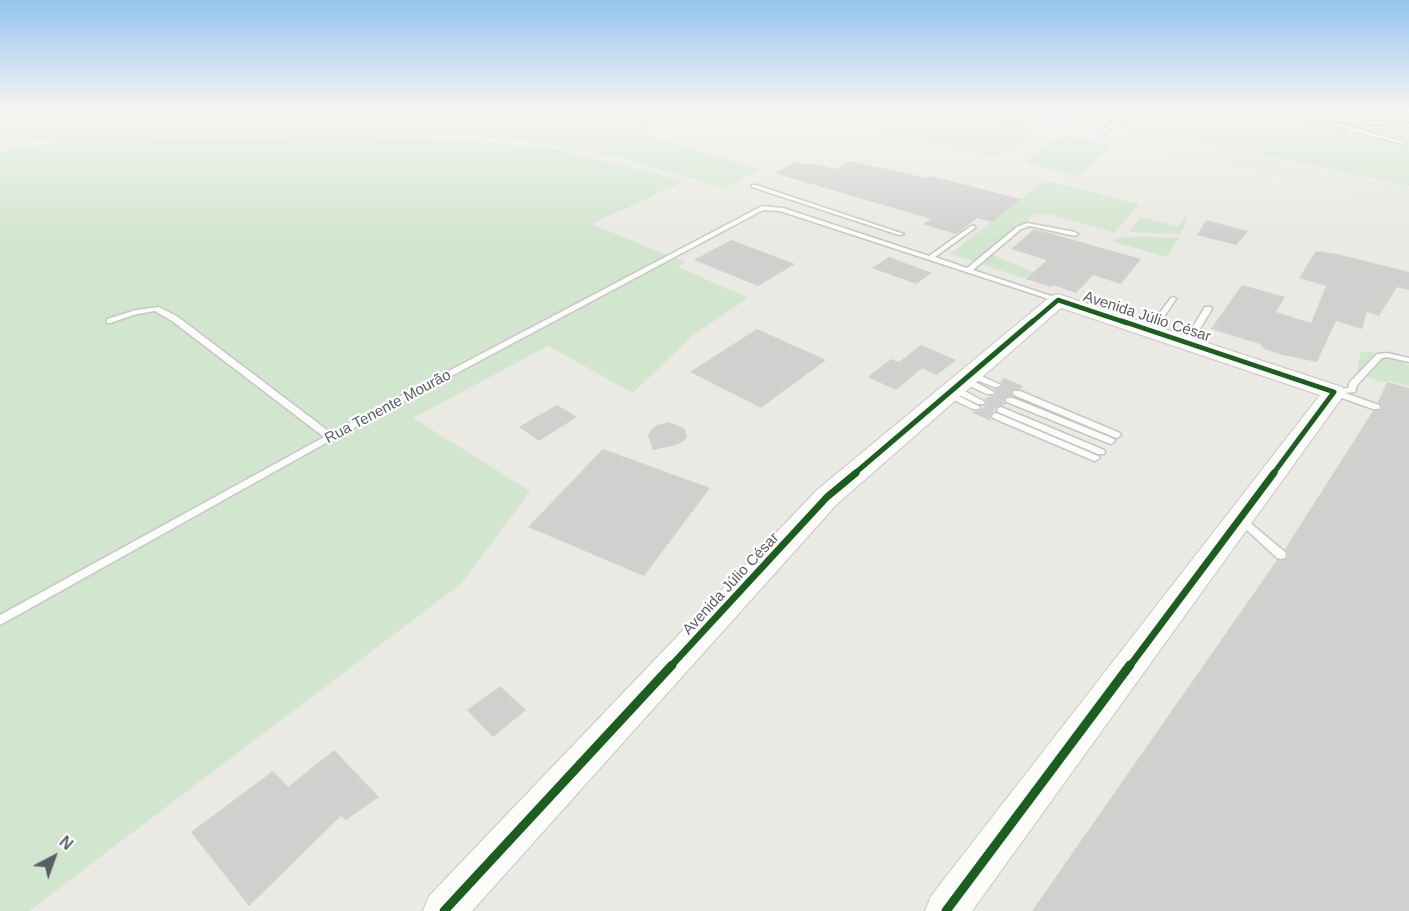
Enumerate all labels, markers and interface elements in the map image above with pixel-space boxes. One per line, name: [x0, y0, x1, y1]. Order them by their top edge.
street label: Avenida Júlio César: [1081, 288, 1213, 346]
street label: Rua Tenente Mourão: [322, 366, 454, 448]
street label: Avenida Júlio César: [679, 529, 783, 639]
north arrow: [24, 827, 84, 887]
text: N: [56, 833, 76, 853]

